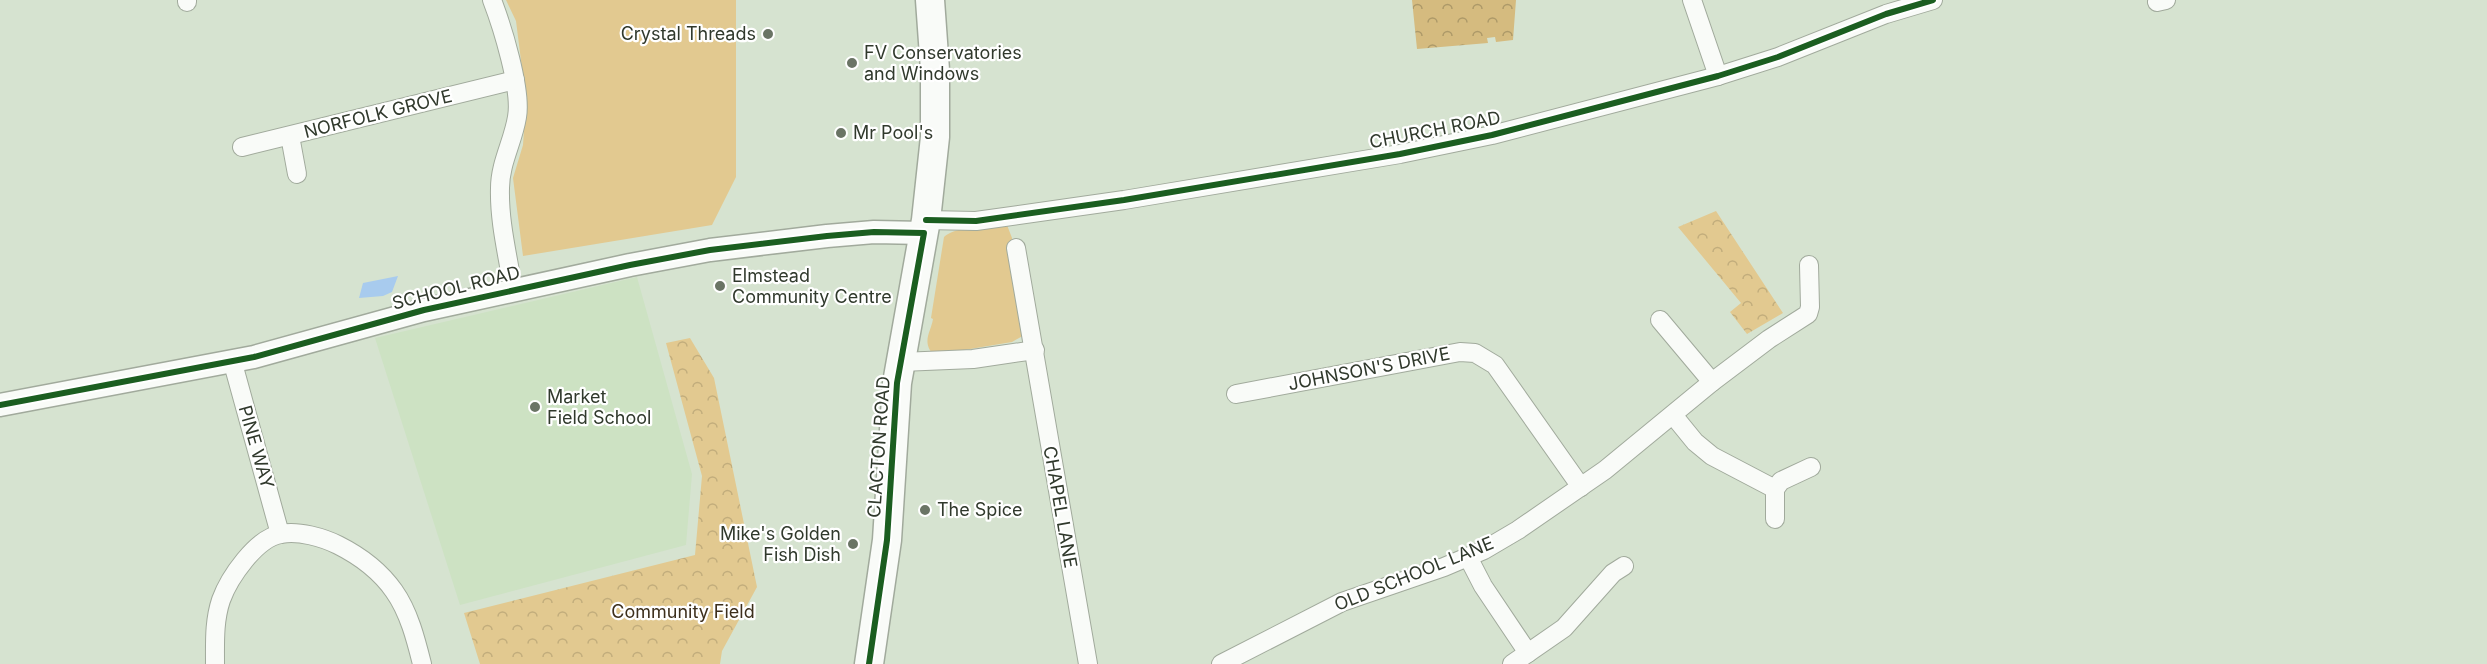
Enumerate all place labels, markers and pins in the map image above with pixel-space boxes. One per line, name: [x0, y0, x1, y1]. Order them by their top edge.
place label: Crystal Threads: [621, 23, 756, 44]
marker: Crystal Threads: [761, 27, 775, 41]
place label: FV Conservatories and Windows: [864, 42, 1022, 84]
marker: FV Conservatories and Windows: [845, 56, 859, 70]
place label: Mr Pool's: [853, 122, 933, 143]
marker: Mr Pool's: [834, 126, 848, 140]
place label: Elmstead Community Centre: [732, 265, 892, 307]
marker: Elmstead Community Centre: [713, 279, 727, 293]
place label: Market Field School: [547, 386, 651, 428]
marker: Market Field School: [528, 400, 542, 414]
place label: The Spice: [937, 499, 1023, 520]
marker: The Spice: [918, 503, 932, 517]
place label: Mike's Golden Fish Dish: [720, 523, 841, 565]
marker: Mike's Golden Fish Dish: [846, 537, 860, 551]

